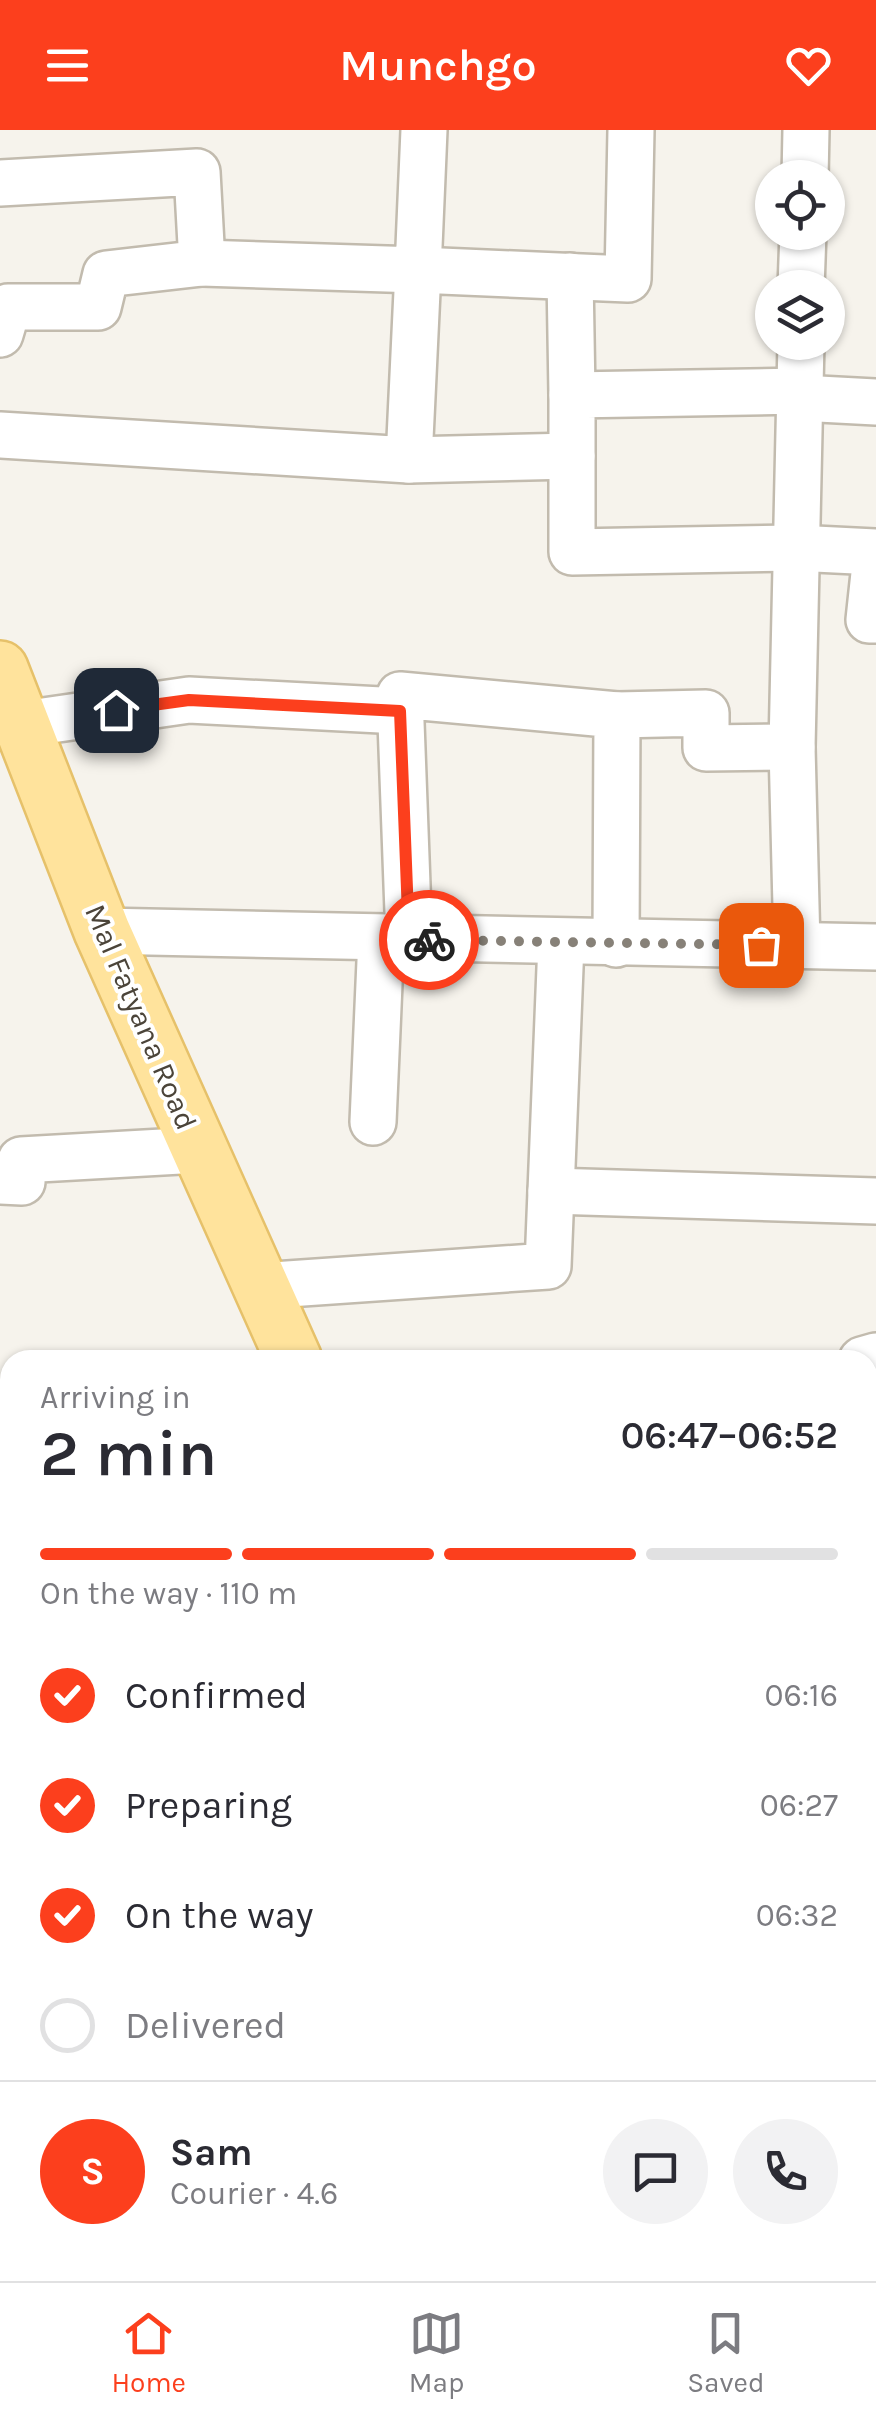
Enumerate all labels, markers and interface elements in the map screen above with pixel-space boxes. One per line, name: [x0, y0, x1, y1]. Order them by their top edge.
icon: menu: [40, 38, 95, 93]
icon: heart: [781, 38, 836, 93]
text: Munchgo: [339, 39, 537, 91]
map controls: [755, 160, 845, 360]
button: locate: [755, 160, 845, 250]
button: layers: [755, 270, 845, 360]
pin: [74, 668, 159, 753]
icon: home: [89, 683, 144, 738]
courier: [379, 890, 479, 990]
street label: Mal Fatyana Road: [77, 899, 205, 1135]
pin: [719, 903, 804, 988]
icon: bike: [402, 913, 457, 968]
icon: bag: [734, 918, 789, 973]
text: Arriving in: [40, 1379, 191, 1416]
text: 06:47–06:52: [621, 1413, 838, 1458]
text: 2 min: [40, 1415, 217, 1491]
text: On the way · 110 m: [40, 1575, 297, 1612]
icon: check: [40, 1668, 95, 1723]
text: Confirmed: [125, 1673, 308, 1718]
text: 06:16: [764, 1677, 838, 1714]
icon: check: [40, 1778, 95, 1833]
text: Preparing: [125, 1783, 292, 1828]
text: 06:27: [760, 1787, 838, 1824]
icon: check: [40, 1888, 95, 1943]
text: On the way: [125, 1893, 313, 1938]
text: 06:32: [756, 1897, 838, 1934]
text: Delivered: [125, 2003, 286, 2048]
button: chat: [603, 2119, 708, 2224]
button: phone: [733, 2119, 838, 2224]
text: Sam: [170, 2130, 253, 2175]
text: S: [80, 2149, 105, 2194]
text: Courier · 4.6: [170, 2175, 338, 2212]
tab: Home: [111, 2306, 186, 2399]
tab: Map: [409, 2306, 464, 2399]
tab: Saved: [687, 2306, 765, 2399]

